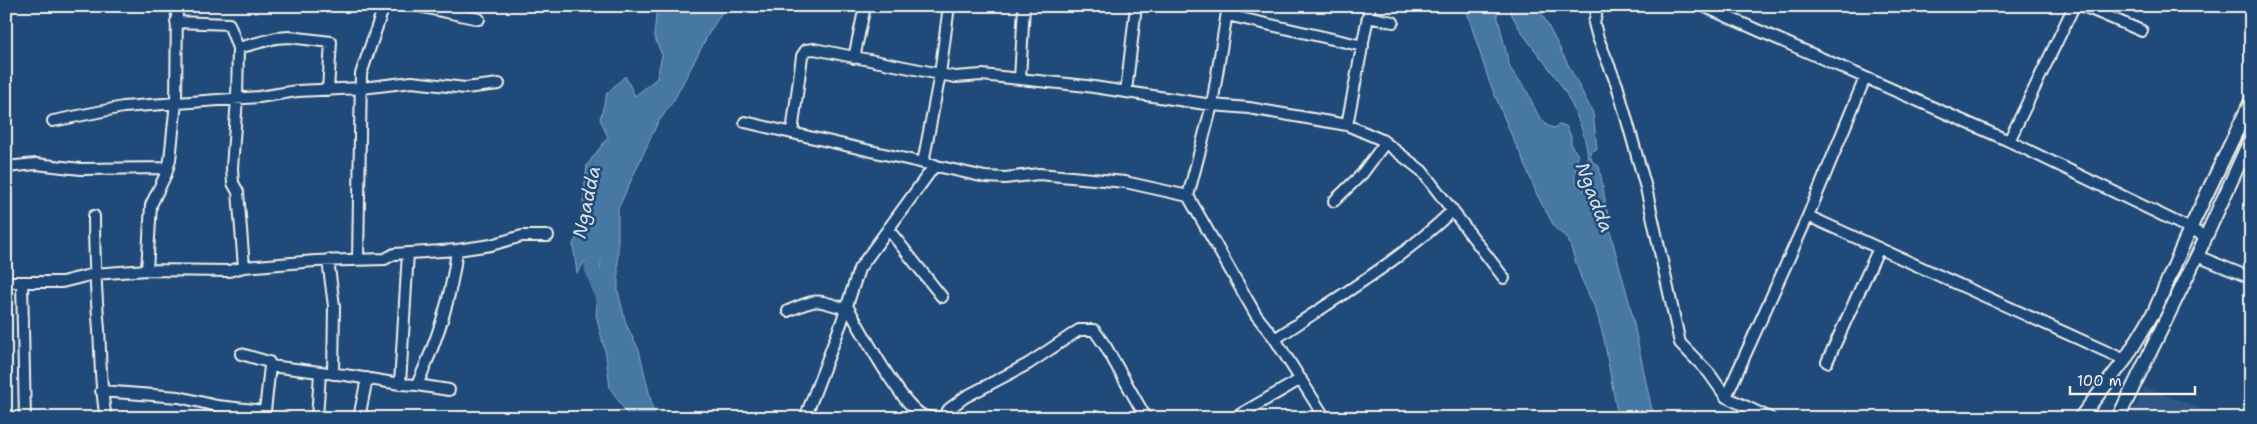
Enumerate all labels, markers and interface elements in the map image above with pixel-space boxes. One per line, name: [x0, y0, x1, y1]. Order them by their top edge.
water label: Ngadda: [1570, 158, 1619, 236]
water label: Ngadda: [567, 164, 606, 241]
scale bar: [2070, 364, 2194, 396]
text: 100 m: [2077, 371, 2122, 391]

